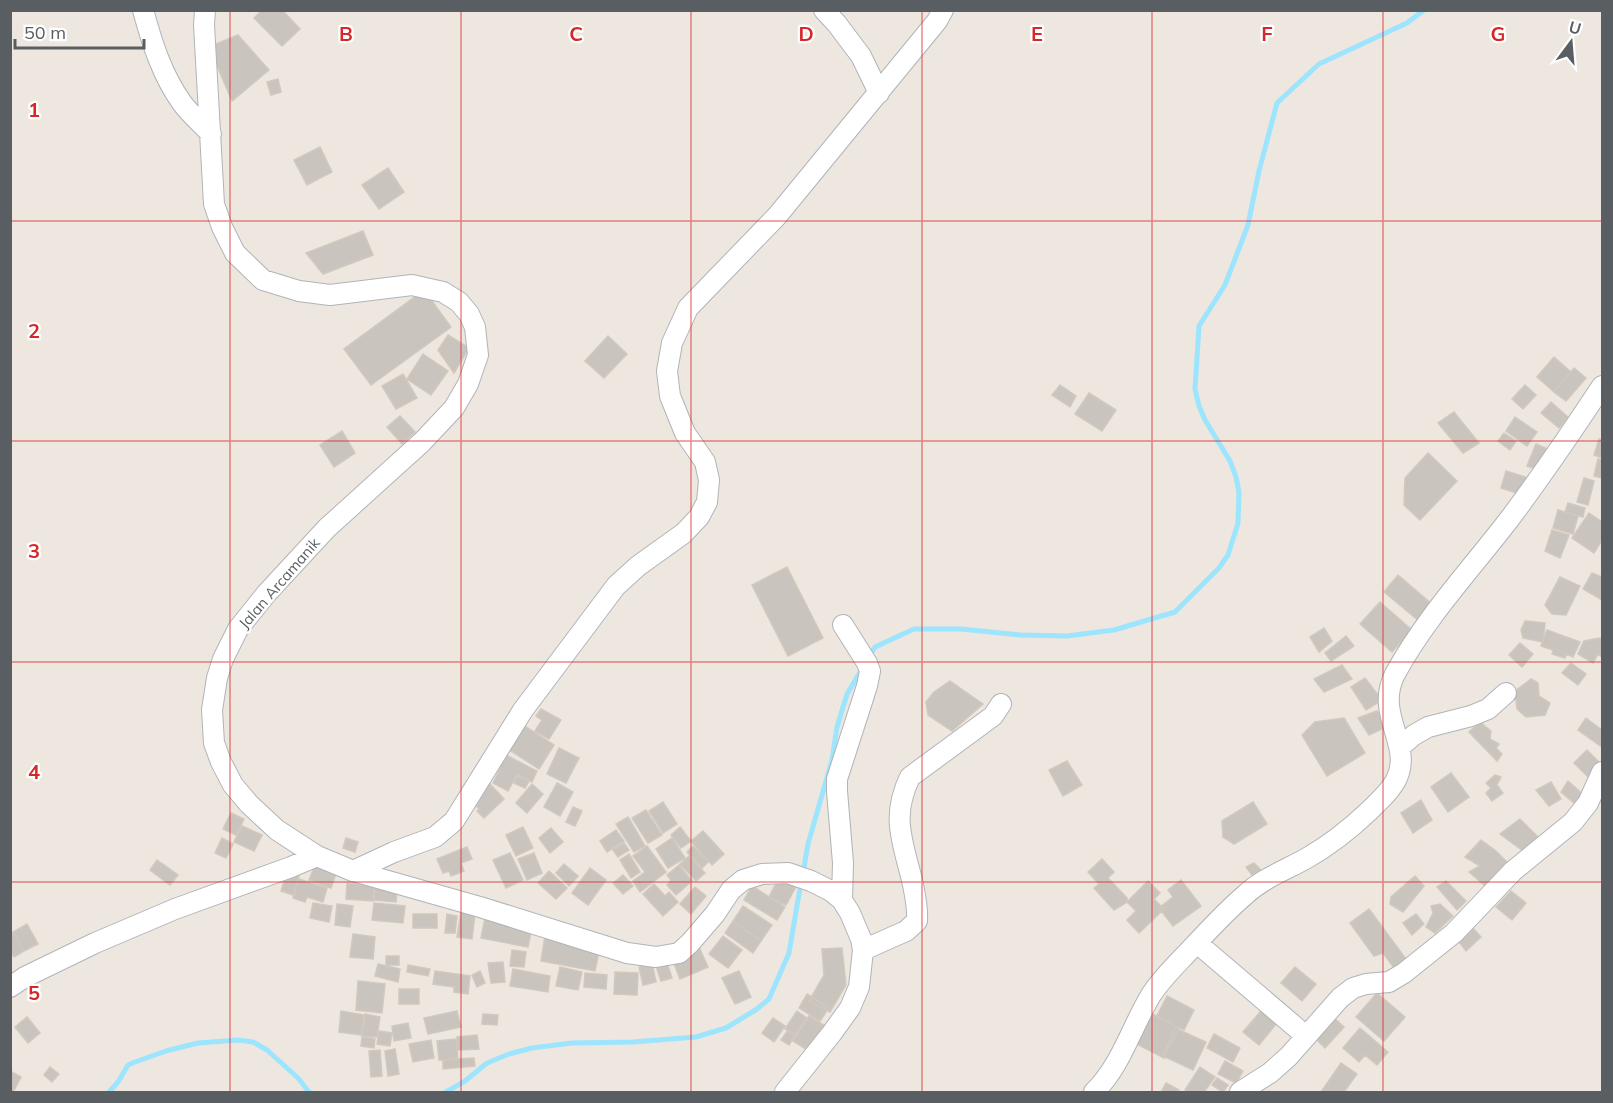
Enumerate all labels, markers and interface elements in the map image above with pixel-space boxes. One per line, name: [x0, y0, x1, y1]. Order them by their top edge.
scale bar: [15, 12, 144, 50]
north arrow: [1541, 12, 1601, 72]
text: U: [1567, 16, 1584, 39]
text: 50 m: [24, 21, 66, 44]
text: B: [339, 21, 353, 46]
text: C: [569, 21, 583, 46]
text: D: [798, 21, 814, 46]
text: E: [1031, 21, 1043, 46]
text: F: [1261, 21, 1273, 46]
text: G: [1491, 21, 1505, 46]
text: 1: [28, 97, 40, 122]
text: 2: [28, 318, 40, 343]
street label: Jalan Arcamanik: [234, 533, 324, 632]
text: 3: [28, 538, 40, 563]
text: 4: [28, 759, 40, 784]
text: 5: [28, 980, 40, 1005]

